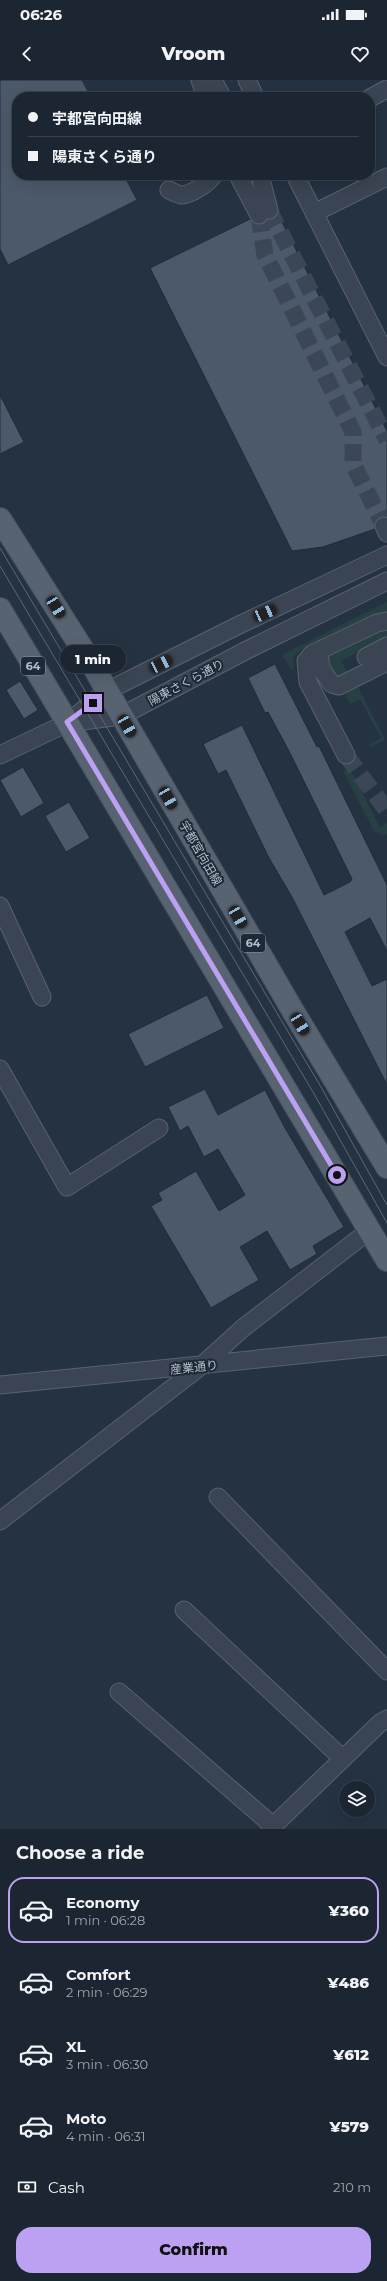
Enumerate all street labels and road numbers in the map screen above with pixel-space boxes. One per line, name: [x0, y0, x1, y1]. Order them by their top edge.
street label: 陽東さくら通り: [145, 656, 227, 708]
road number: 64: [21, 657, 45, 675]
street label: 宇都宮向田線: [177, 818, 225, 888]
road number: 64: [241, 934, 265, 952]
street label: 産業通り: [169, 1357, 219, 1377]

